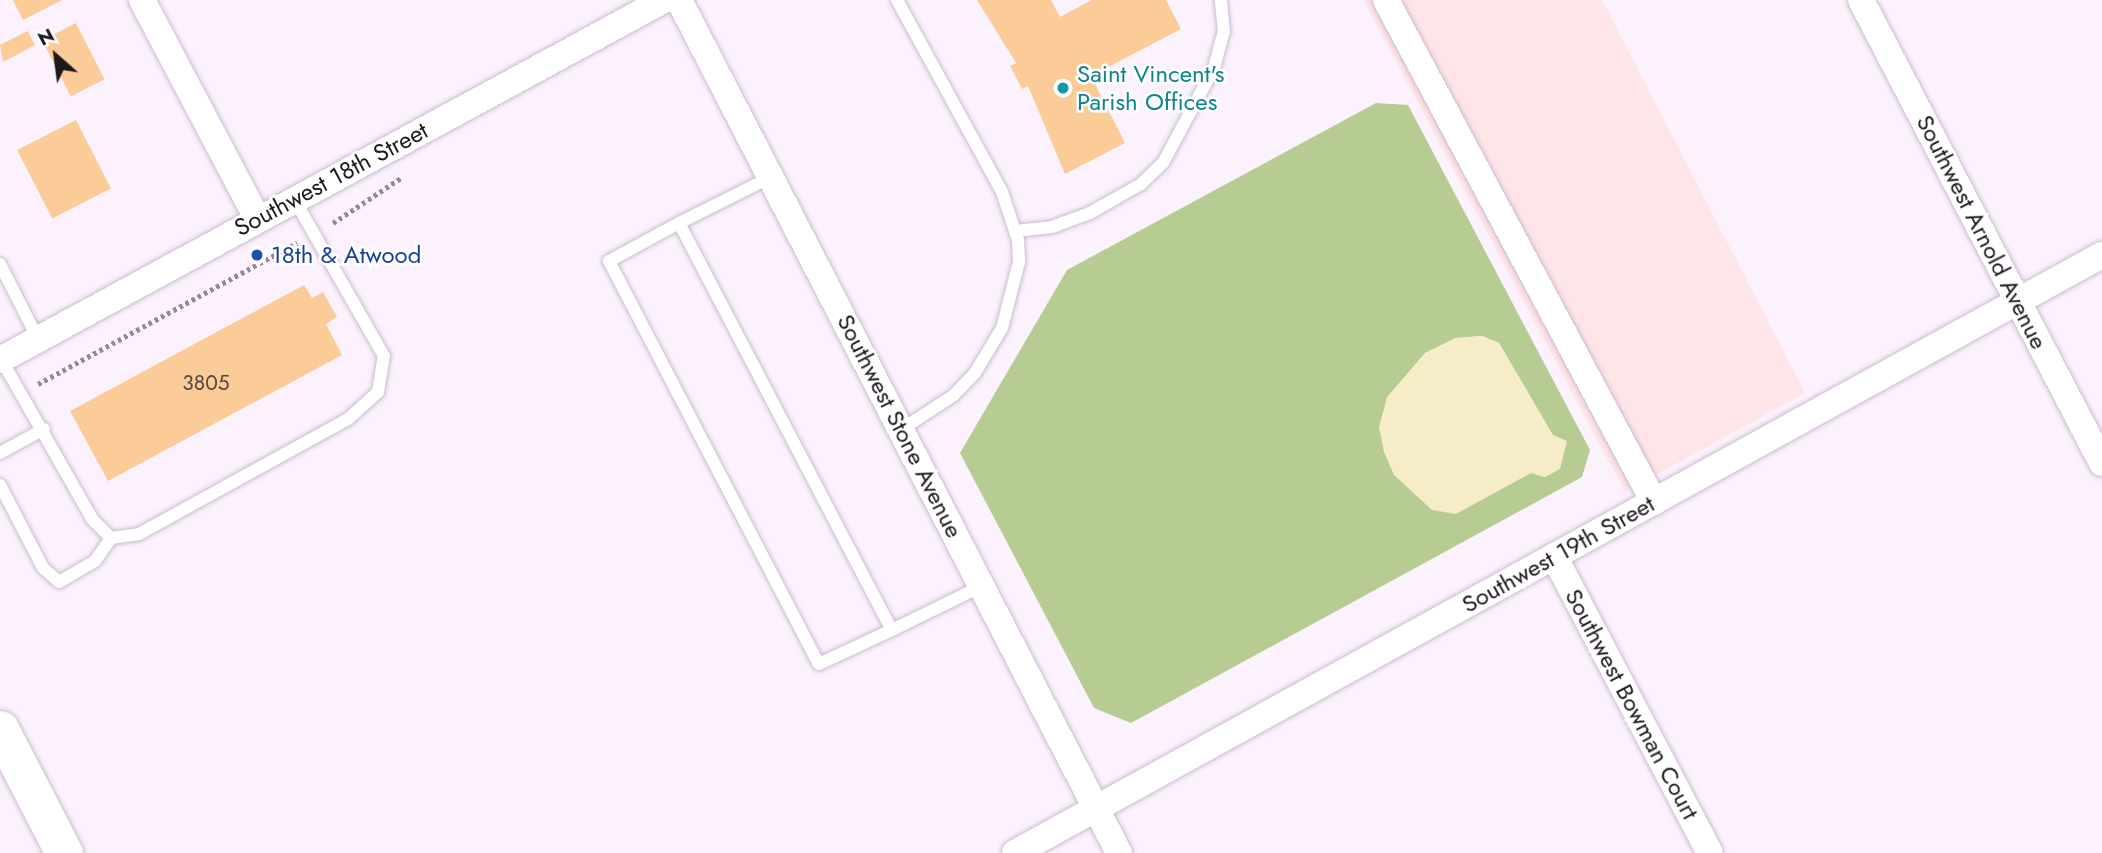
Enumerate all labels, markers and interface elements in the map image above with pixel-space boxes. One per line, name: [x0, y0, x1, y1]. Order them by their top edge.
north arrow: [21, 21, 91, 91]
text: N: [33, 22, 59, 52]
place label: Saint Vincent's Parish Offices: [1077, 60, 1224, 116]
marker: Saint Vincent's Parish Offices: [1055, 80, 1071, 96]
street label: Southwest Arnold Avenue: [1910, 110, 2054, 354]
street label: Southwest 18th Street: [229, 116, 433, 242]
place label: 18th & Atwood: [271, 241, 421, 269]
marker: 18th & Atwood: [249, 247, 265, 263]
street label: Southwest Stone Avenue: [831, 309, 969, 543]
house number: 3805: [182, 370, 230, 396]
street label: Southwest 19th Street: [1457, 489, 1659, 619]
street label: Southwest Bowman Court: [1559, 584, 1705, 824]

